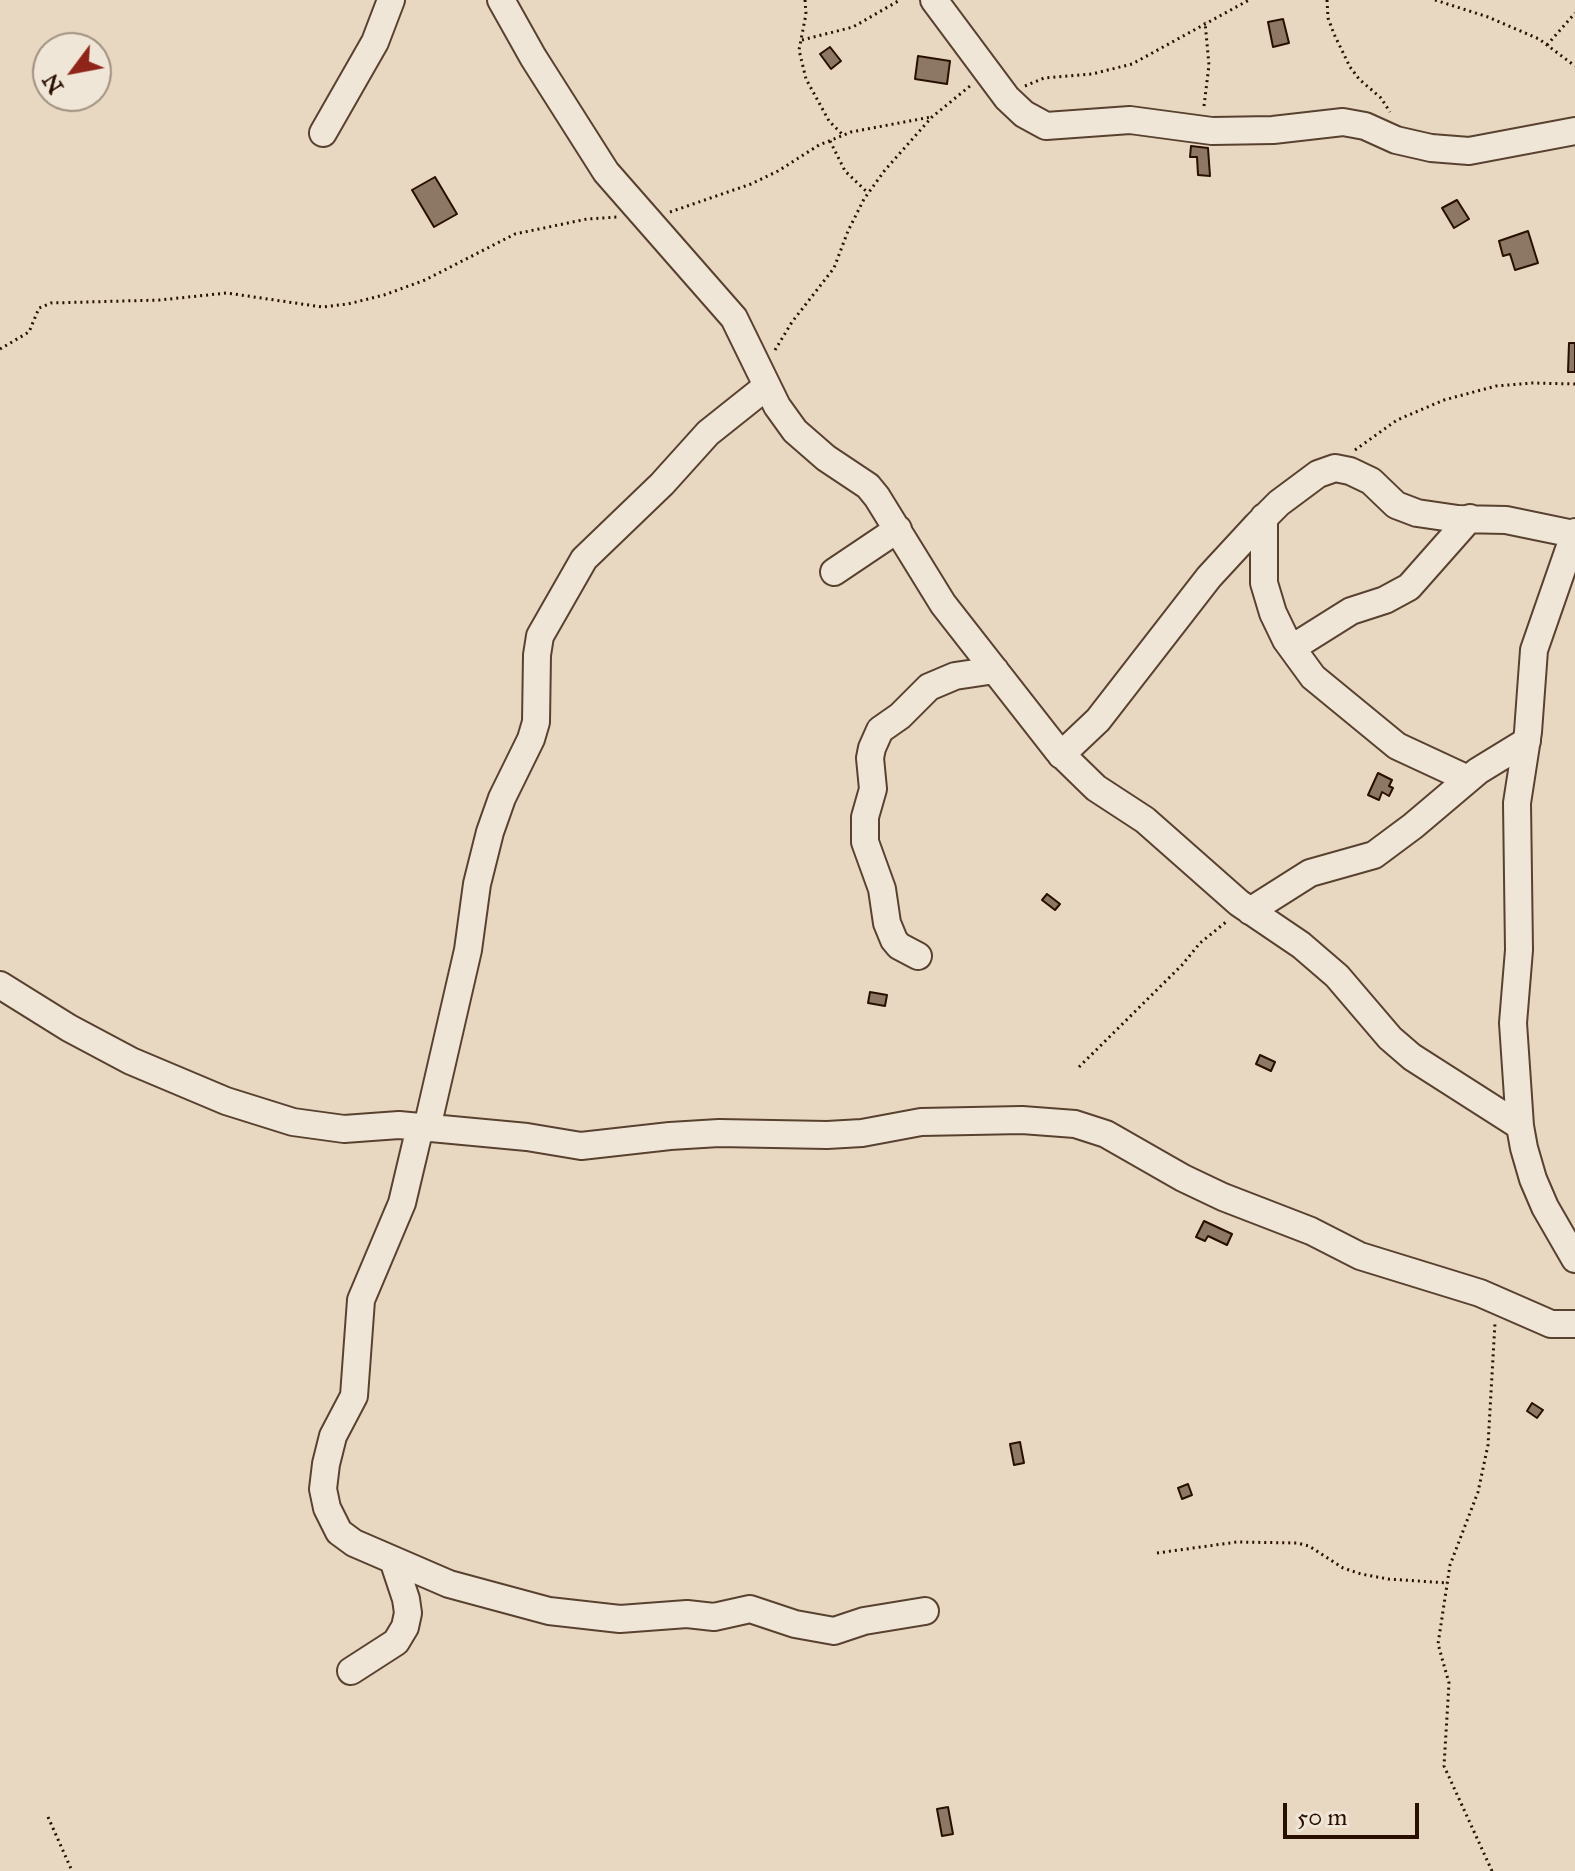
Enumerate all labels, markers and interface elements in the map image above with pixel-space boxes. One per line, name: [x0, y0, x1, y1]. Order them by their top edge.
north arrow: [32, 32, 112, 112]
text: N: [37, 69, 69, 99]
scale bar: [1287, 1787, 1423, 1837]
text: 50 m: [1297, 1802, 1347, 1832]

